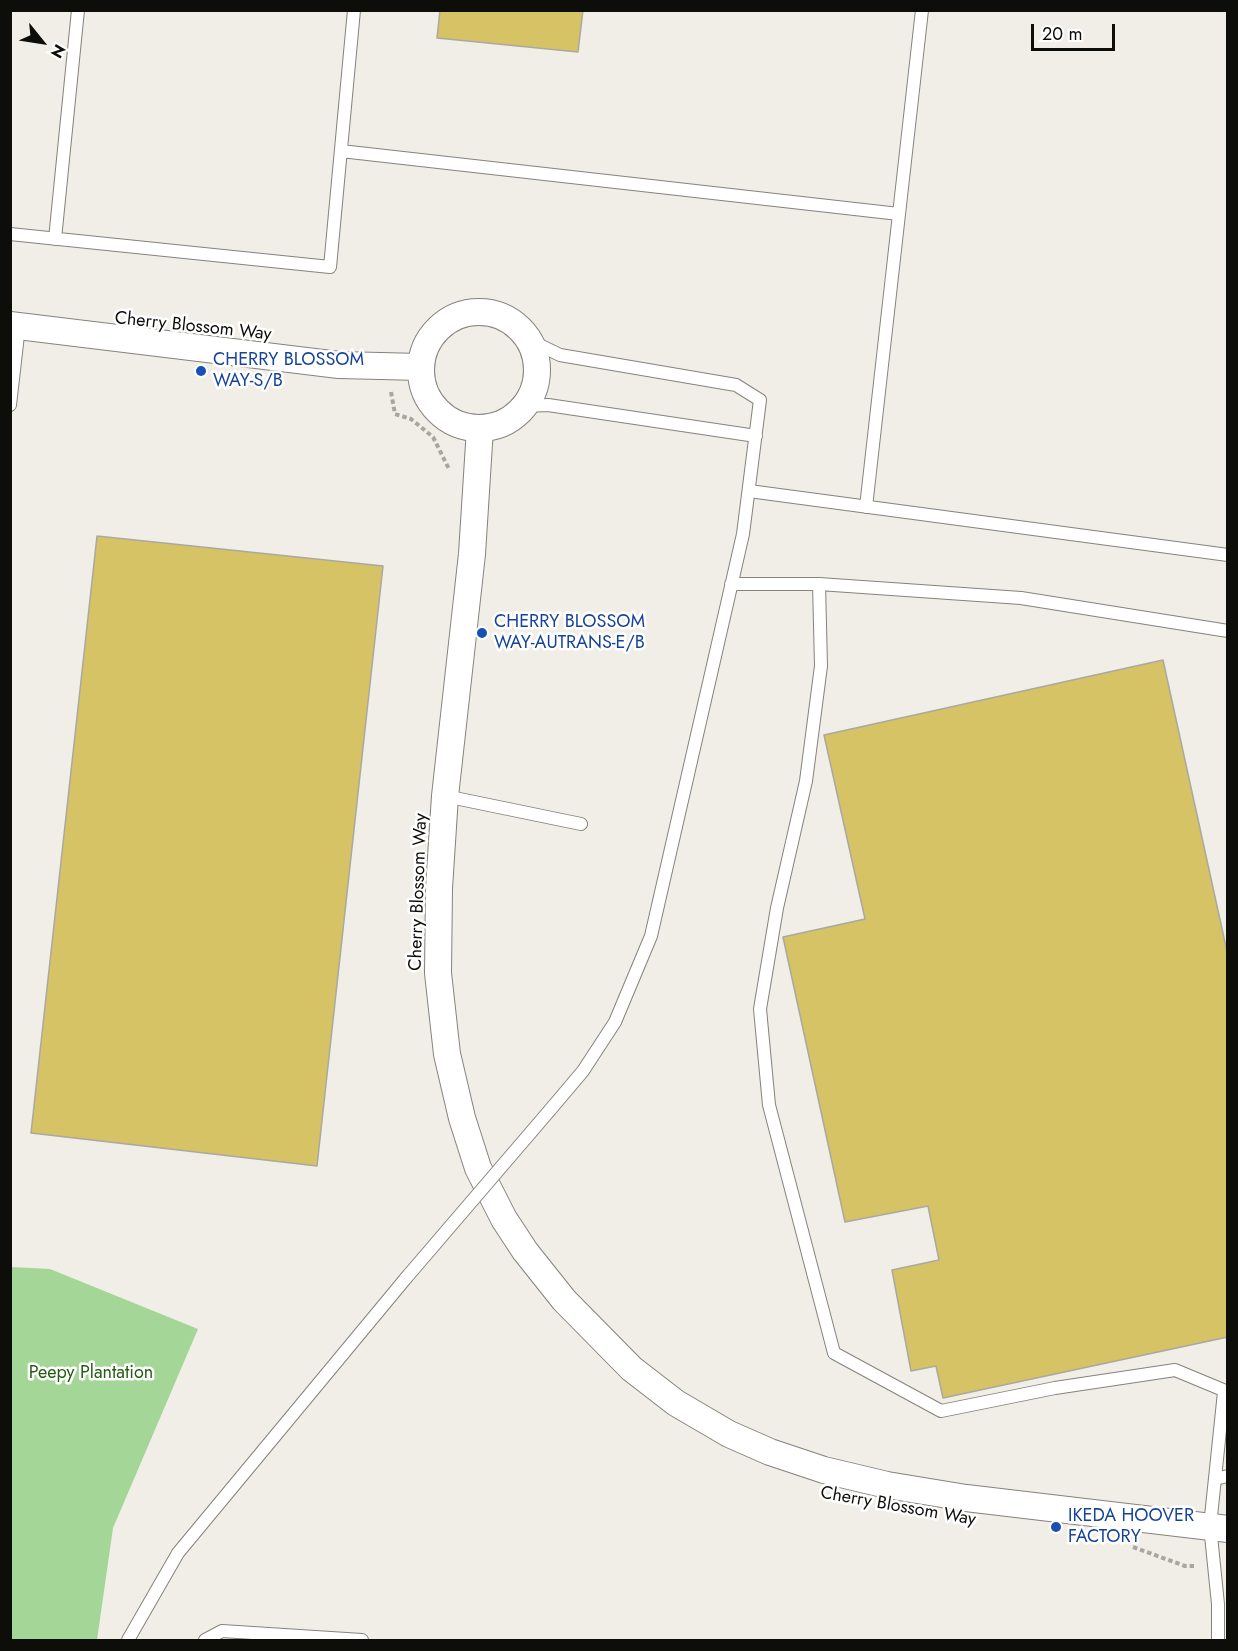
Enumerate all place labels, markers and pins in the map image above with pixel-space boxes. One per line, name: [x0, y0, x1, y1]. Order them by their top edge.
place label: CHERRY BLOSSOM WAY-S/B: [213, 350, 364, 392]
marker: CHERRY BLOSSOM WAY-S/B: [194, 364, 208, 378]
place label: CHERRY BLOSSOM WAY-AUTRANS-E/B: [494, 612, 645, 654]
marker: CHERRY BLOSSOM WAY-AUTRANS-E/B: [475, 626, 489, 640]
place label: IKEDA HOOVER FACTORY: [1068, 1506, 1194, 1549]
marker: IKEDA HOOVER FACTORY: [1049, 1520, 1063, 1534]

